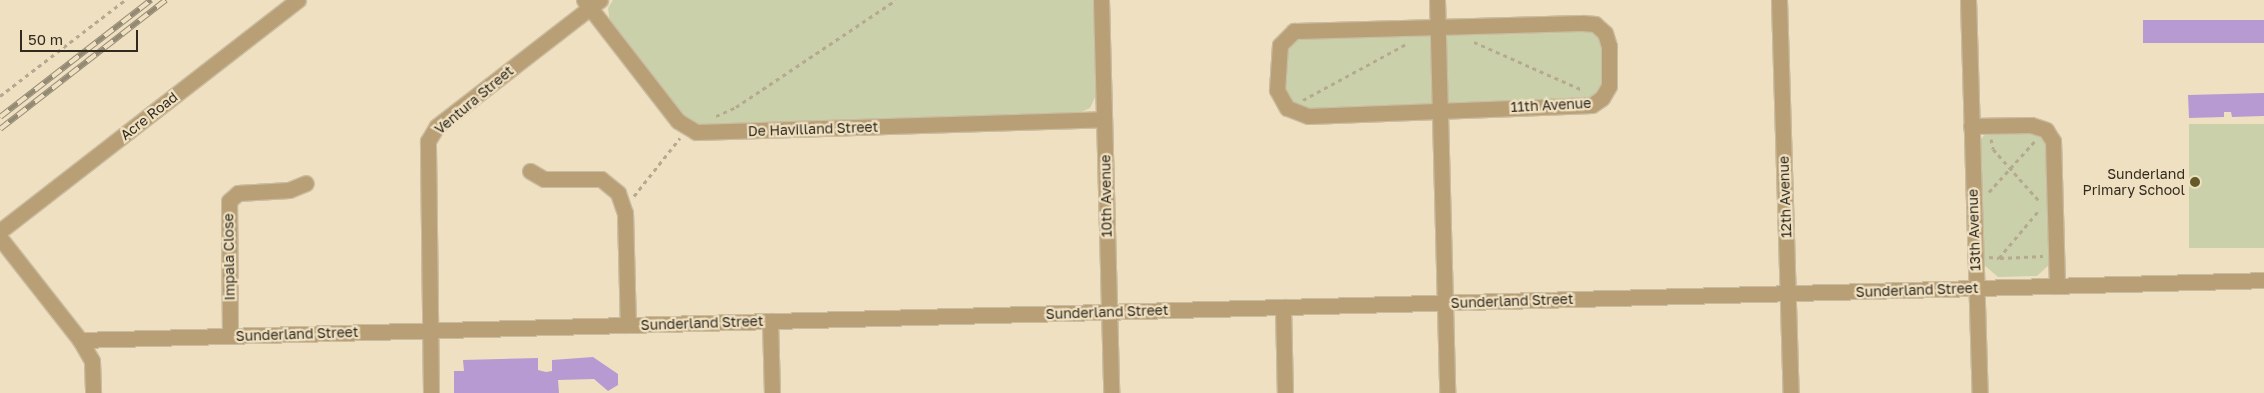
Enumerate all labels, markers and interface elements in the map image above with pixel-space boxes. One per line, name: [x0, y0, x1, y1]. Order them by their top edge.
scale bar: [22, 20, 140, 52]
text: 50 m: [28, 30, 63, 48]
street label: Ventura Street: [431, 62, 517, 138]
street label: Acre Road: [117, 88, 181, 144]
street label: 11th Avenue: [1510, 94, 1592, 116]
street label: De Havilland Street: [748, 118, 878, 140]
street label: 10th Avenue: [1097, 155, 1115, 237]
street label: 12th Avenue: [1775, 156, 1795, 238]
place label: Sunderland Primary School: [2083, 166, 2185, 198]
marker: Sunderland Primary School: [2189, 176, 2201, 188]
street label: 13th Avenue: [1964, 189, 1984, 271]
street label: Impala Close: [220, 213, 238, 301]
street label: Sunderland Street: [1855, 279, 1979, 301]
street label: Sunderland Street: [1450, 290, 1574, 312]
street label: Sunderland Street: [1045, 301, 1169, 323]
street label: Sunderland Street: [640, 312, 764, 334]
street label: Sunderland Street: [235, 323, 359, 345]

